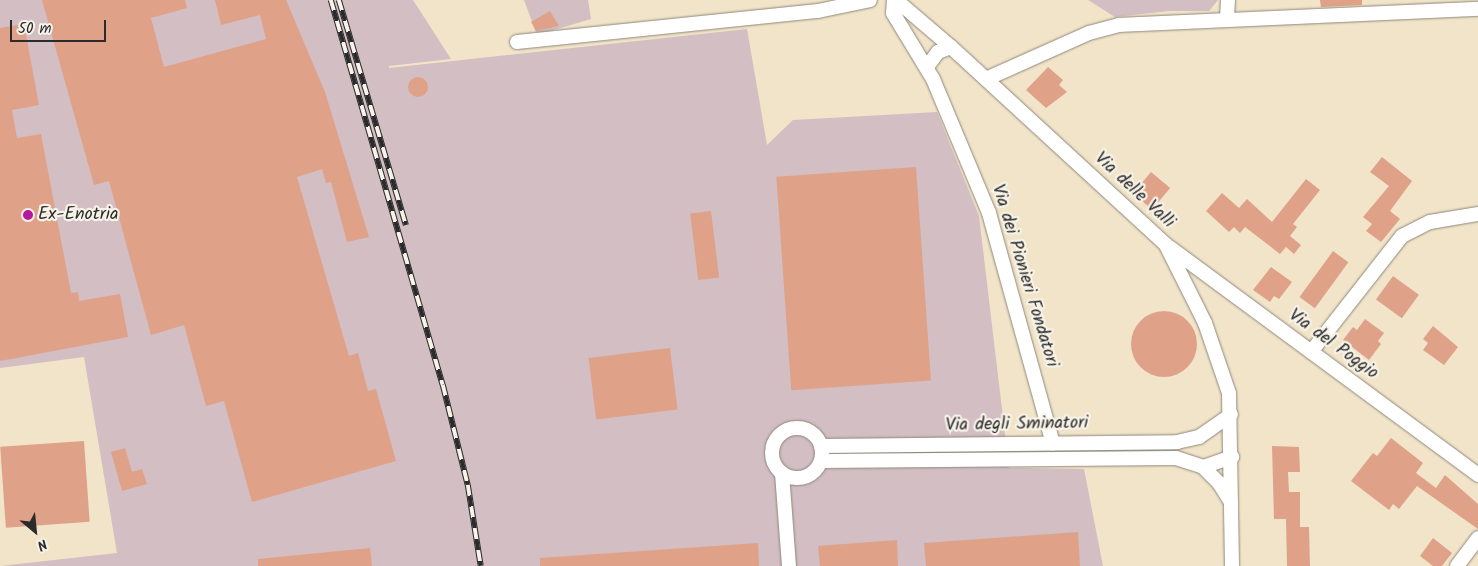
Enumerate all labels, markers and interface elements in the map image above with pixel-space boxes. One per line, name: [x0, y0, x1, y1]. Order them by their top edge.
scale bar: [12, 10, 109, 42]
text: 50 m: [18, 17, 52, 41]
street label: Via delle Valli: [1089, 148, 1179, 234]
street label: Via dei Pionieri Fondatori: [986, 182, 1062, 370]
place label: Ex-Enotria: [38, 204, 118, 226]
marker: Ex-Enotria: [22, 209, 34, 221]
street label: Via del Poggio: [1284, 305, 1382, 385]
street label: Via degli Sminatori: [946, 413, 1088, 437]
north arrow: [10, 506, 60, 556]
text: N: [33, 532, 51, 556]

